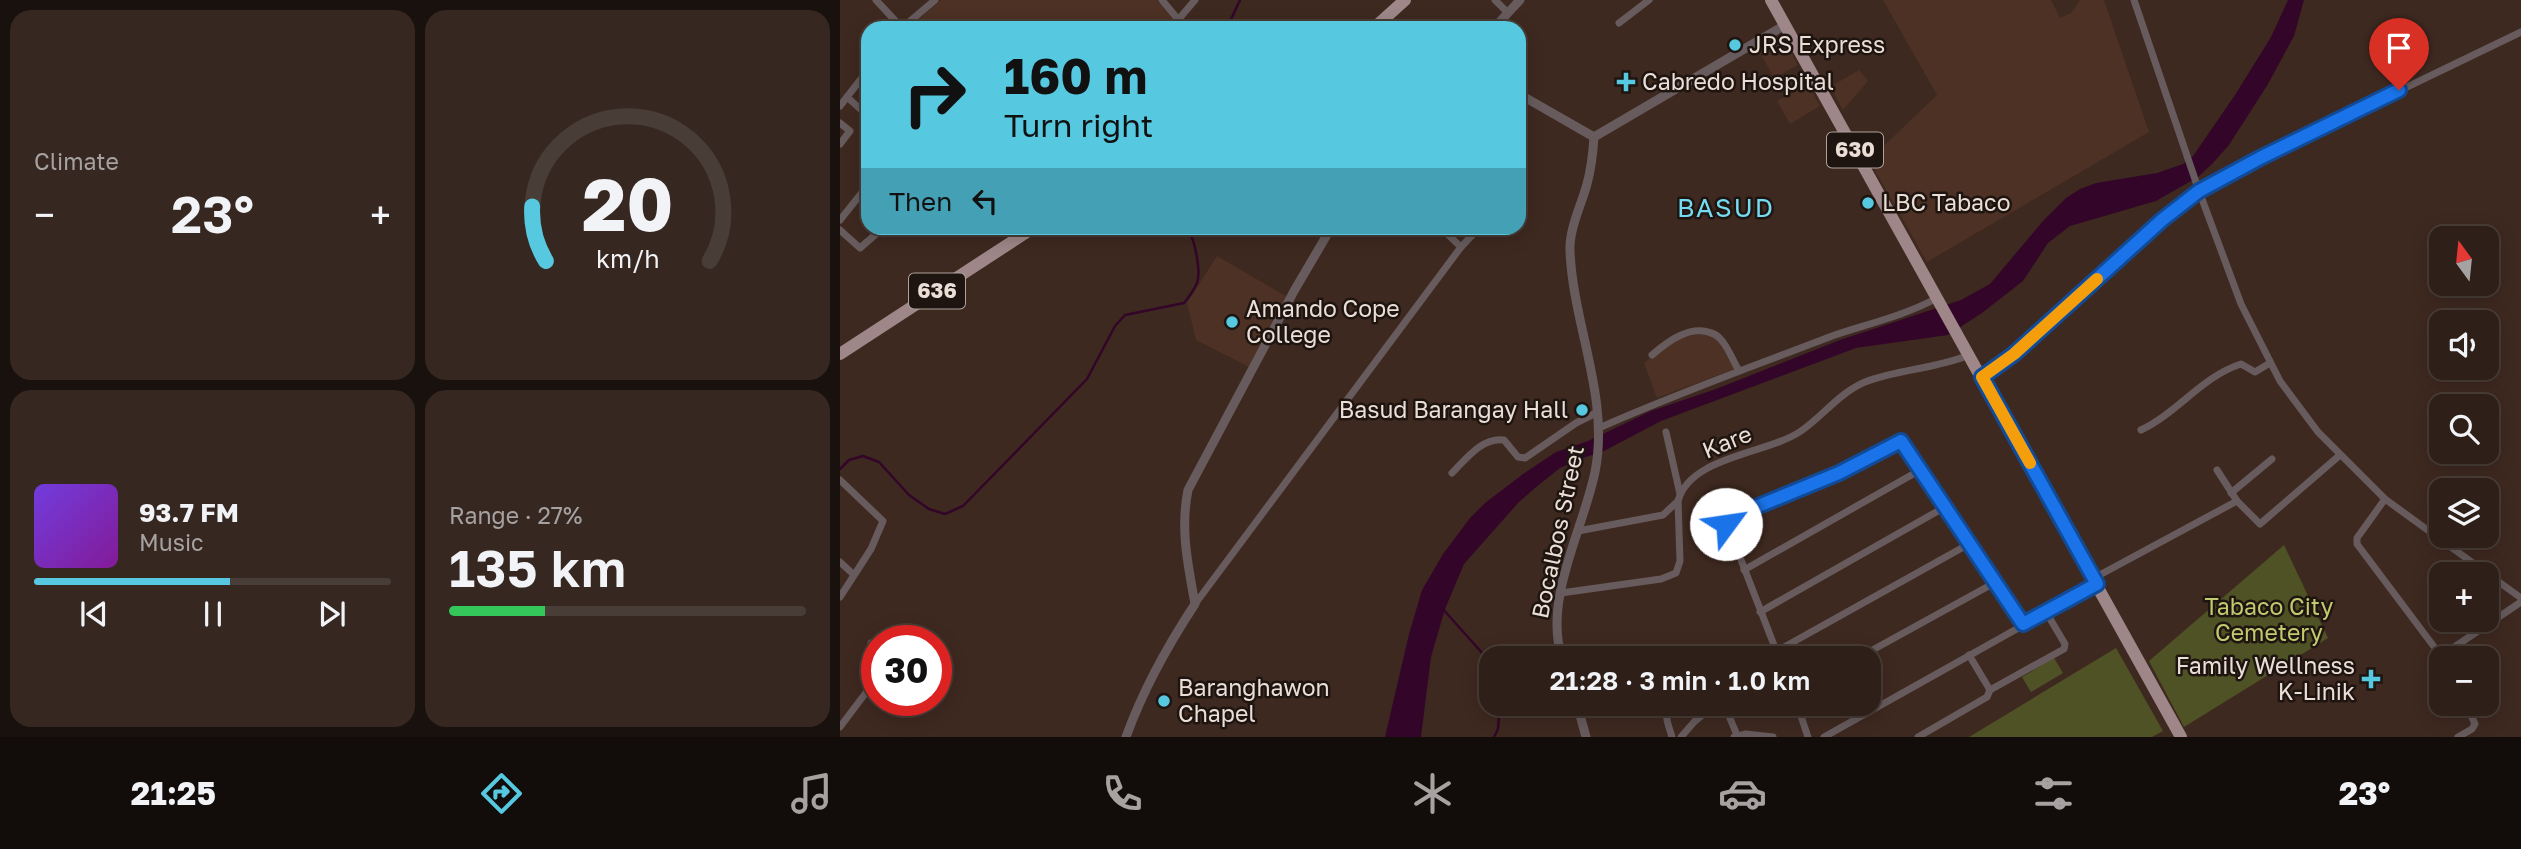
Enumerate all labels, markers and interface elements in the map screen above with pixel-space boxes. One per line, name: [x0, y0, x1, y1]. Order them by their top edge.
pin: [2369, 18, 2429, 90]
icon: arrive: [2380, 29, 2418, 67]
place label: JRS Express: [1749, 30, 1885, 58]
marker: JRS Express: [1727, 37, 1743, 53]
text: 160 m: [1004, 46, 1147, 105]
icon: right: [889, 49, 980, 140]
place label: Cabredo Hospital: [1642, 67, 1834, 95]
marker: Cabredo Hospital: [1616, 72, 1636, 92]
text: Turn right: [1004, 106, 1153, 144]
road number: 630: [1827, 132, 1883, 168]
text: Climate: [34, 147, 119, 175]
text: 20: [582, 160, 673, 247]
text: 23°: [171, 182, 254, 244]
icon: left: [966, 182, 1004, 220]
text: Then: [889, 186, 952, 217]
place label: LBC Tabaco: [1882, 188, 2010, 216]
text: −: [34, 192, 55, 237]
text: +: [370, 192, 391, 237]
district label: BASUD: [1677, 192, 1775, 223]
marker: LBC Tabaco: [1860, 195, 1876, 211]
north arrow: [2429, 226, 2499, 296]
map controls: [2429, 226, 2499, 716]
text: km/h: [596, 243, 659, 274]
road number: 636: [909, 274, 965, 308]
place label: Amando Cope College: [1246, 294, 1400, 348]
button: sound: [2429, 310, 2499, 380]
marker: Amando Cope College: [1224, 314, 1240, 330]
button: search: [2429, 394, 2499, 464]
place label: Basud Barangay Hall: [1339, 395, 1568, 423]
marker: Basud Barangay Hall: [1574, 402, 1590, 418]
street label: Kare: [1698, 419, 1755, 464]
street label: Bocalbos Street: [1525, 443, 1589, 621]
button: layers: [2429, 478, 2499, 548]
position arrow: [1689, 487, 1763, 561]
text: 93.7 FM: [139, 497, 239, 528]
text: Range · 27%: [449, 501, 582, 529]
text: Music: [139, 528, 204, 556]
text: 135 km: [449, 536, 626, 598]
button: +: [2429, 562, 2499, 632]
park label: Tabaco City Cemetery: [2205, 592, 2333, 646]
icon: previous: [75, 595, 113, 633]
icon: pause: [194, 595, 232, 633]
icon: next: [313, 595, 351, 633]
speed limit sign: 30: [861, 625, 952, 716]
button: −: [2429, 646, 2499, 716]
place label: Family Wellness K-Linik: [2176, 651, 2355, 705]
text: 21:28 · 3 min · 1.0 km: [1550, 665, 1810, 696]
marker: Family Wellness K-Linik: [2361, 669, 2381, 689]
place label: Baranghawon Chapel: [1178, 673, 1330, 727]
marker: Baranghawon Chapel: [1156, 693, 1172, 709]
icon: directions: [477, 769, 526, 818]
icon: music: [787, 769, 836, 818]
icon: phone: [1098, 769, 1147, 818]
icon: climate: [1408, 769, 1457, 818]
icon: car: [1718, 769, 1767, 818]
icon: filters: [2029, 769, 2078, 818]
text: 21:25: [131, 774, 216, 812]
text: 23°: [2339, 774, 2390, 812]

